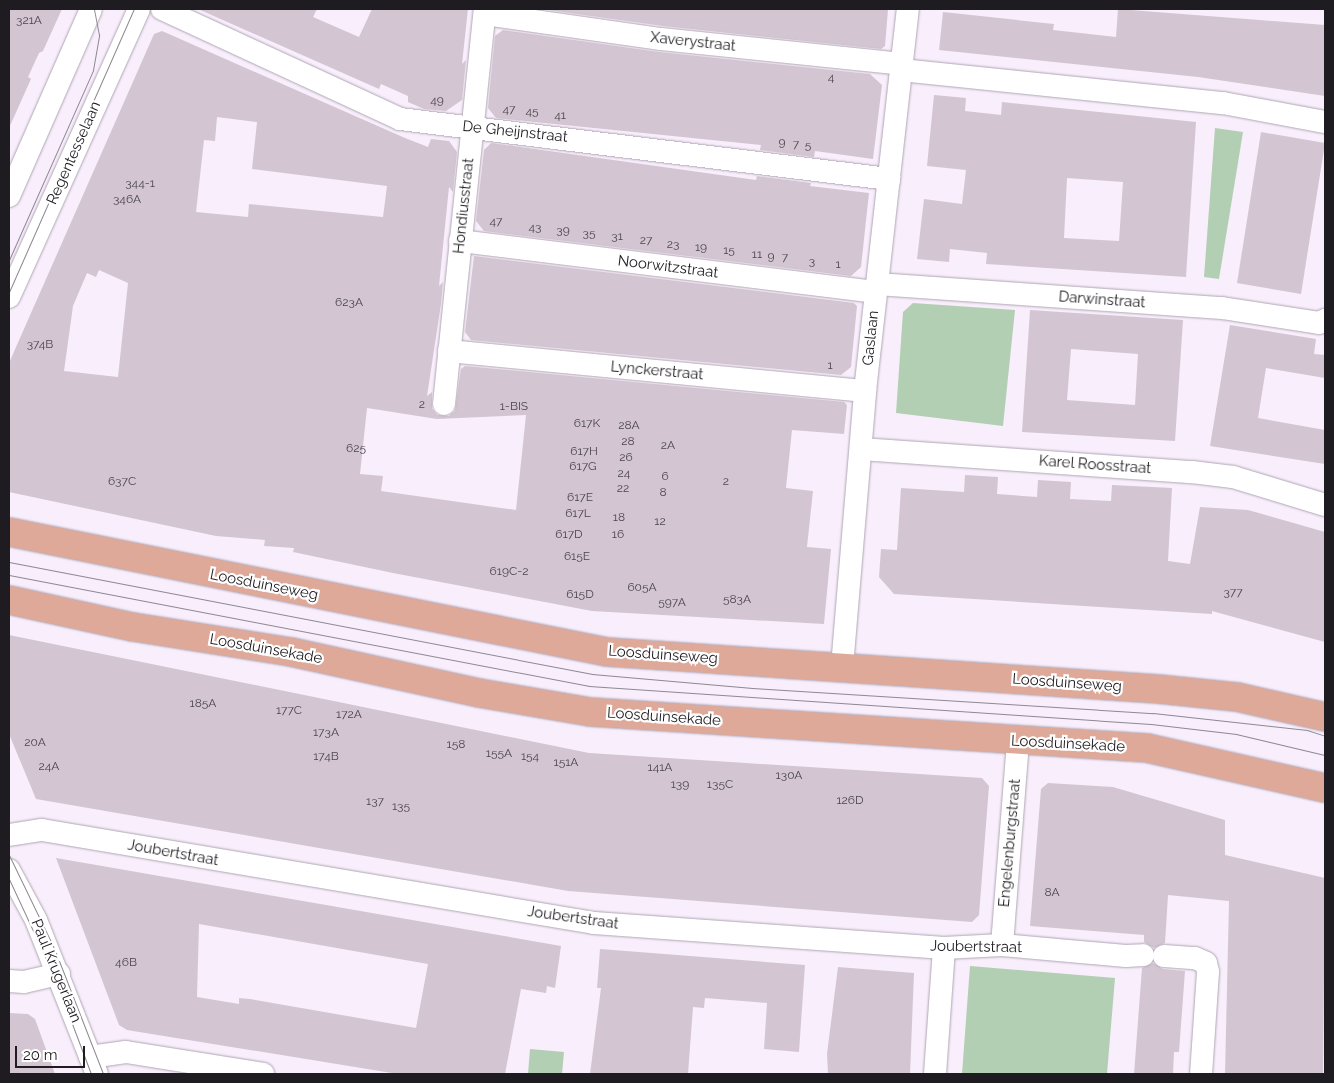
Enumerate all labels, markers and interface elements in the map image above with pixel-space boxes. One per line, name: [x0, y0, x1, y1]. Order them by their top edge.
house number: 321A: [16, 14, 42, 28]
street label: Xaverystraat: [649, 29, 737, 55]
house number: 4: [828, 71, 834, 85]
house number: 49: [430, 94, 444, 108]
street label: Regentesselaan: [43, 99, 105, 207]
house number: 47: [503, 103, 515, 117]
house number: 45: [525, 105, 539, 119]
house number: 41: [554, 109, 566, 123]
street label: De Gheijnstraat: [461, 118, 569, 146]
house number: 9: [778, 136, 786, 150]
house number: 7: [793, 138, 799, 152]
house number: 5: [805, 139, 811, 153]
street label: Hondiusstraat: [450, 157, 478, 255]
house number: 344-1: [125, 177, 155, 191]
house number: 346A: [113, 193, 141, 207]
house number: 47: [490, 215, 502, 229]
house number: 43: [529, 221, 541, 235]
house number: 39: [556, 224, 570, 238]
house number: 35: [583, 227, 595, 241]
house number: 31: [611, 230, 623, 244]
house number: 27: [640, 234, 652, 248]
house number: 23: [667, 238, 679, 252]
house number: 19: [695, 241, 707, 255]
house number: 15: [723, 244, 735, 258]
house number: 11: [752, 248, 762, 262]
house number: 9: [767, 250, 775, 264]
house number: 7: [782, 251, 788, 265]
street label: Noorwitzstraat: [617, 252, 719, 282]
house number: 3: [809, 255, 815, 269]
house number: 1: [835, 258, 841, 272]
street label: Darwinstraat: [1058, 288, 1146, 312]
house number: 623A: [335, 296, 363, 310]
street label: Gaslaan: [859, 310, 883, 366]
house number: 374B: [27, 338, 53, 352]
street label: Lynckerstraat: [610, 358, 704, 384]
house number: 1: [827, 359, 833, 373]
house number: 2: [419, 398, 425, 412]
house number: 1-BIS: [500, 400, 528, 414]
house number: 617K: [574, 417, 600, 431]
house number: 28A: [618, 419, 640, 433]
house number: 28: [621, 435, 635, 449]
house number: 2A: [661, 439, 675, 453]
house number: 625: [346, 442, 366, 456]
house number: 617H: [570, 445, 598, 459]
house number: 26: [619, 451, 633, 465]
street label: Karel Roosstraat: [1038, 452, 1152, 478]
house number: 617G: [569, 460, 597, 474]
house number: 24: [618, 467, 630, 481]
house number: 6: [661, 470, 669, 484]
house number: 637C: [108, 475, 136, 489]
house number: 2: [723, 475, 729, 489]
house number: 22: [617, 482, 629, 496]
house number: 8: [659, 486, 667, 500]
house number: 617E: [567, 491, 593, 505]
house number: 617L: [565, 507, 591, 521]
house number: 18: [613, 511, 625, 525]
house number: 12: [654, 515, 666, 529]
house number: 617D: [555, 528, 583, 542]
house number: 16: [612, 528, 624, 542]
house number: 615E: [564, 550, 590, 564]
house number: 619C-2: [490, 565, 528, 579]
street label: Loosduinseweg: [208, 566, 320, 604]
house number: 605A: [627, 581, 657, 595]
house number: 377: [1223, 586, 1243, 600]
house number: 615D: [566, 588, 594, 602]
house number: 583A: [723, 593, 751, 607]
house number: 597A: [658, 596, 686, 610]
street label: Loosduinsekade: [208, 630, 324, 668]
street label: Loosduinseweg: [608, 642, 718, 668]
street label: Loosduinseweg: [1012, 670, 1122, 696]
house number: 185A: [190, 697, 216, 711]
house number: 177C: [276, 704, 302, 718]
street label: Loosduinsekade: [606, 704, 722, 730]
house number: 172A: [336, 708, 362, 722]
house number: 173A: [313, 726, 339, 740]
street label: Loosduinsekade: [1011, 732, 1125, 756]
house number: 20A: [24, 736, 46, 750]
house number: 158: [447, 738, 465, 752]
house number: 155A: [486, 747, 512, 761]
house number: 174B: [313, 750, 339, 764]
house number: 154: [521, 750, 539, 764]
house number: 151A: [554, 756, 578, 770]
house number: 24A: [39, 760, 59, 774]
house number: 141A: [648, 761, 672, 775]
house number: 130A: [776, 769, 802, 783]
house number: 139: [671, 778, 689, 792]
house number: 135C: [707, 778, 733, 792]
street label: Engelenburgstraat: [995, 778, 1025, 908]
house number: 126D: [836, 794, 864, 808]
house number: 137: [366, 795, 384, 809]
house number: 135: [392, 800, 410, 814]
street label: Joubertstraat: [126, 836, 220, 870]
house number: 8A: [1044, 886, 1060, 900]
street label: Joubertstraat: [526, 903, 620, 933]
street label: Paul Krugerlaan: [27, 916, 85, 1026]
street label: Joubertstraat: [930, 937, 1022, 957]
house number: 46B: [115, 956, 137, 970]
scale bar: [18, 1036, 88, 1068]
text: 20 m: [23, 1046, 58, 1064]

